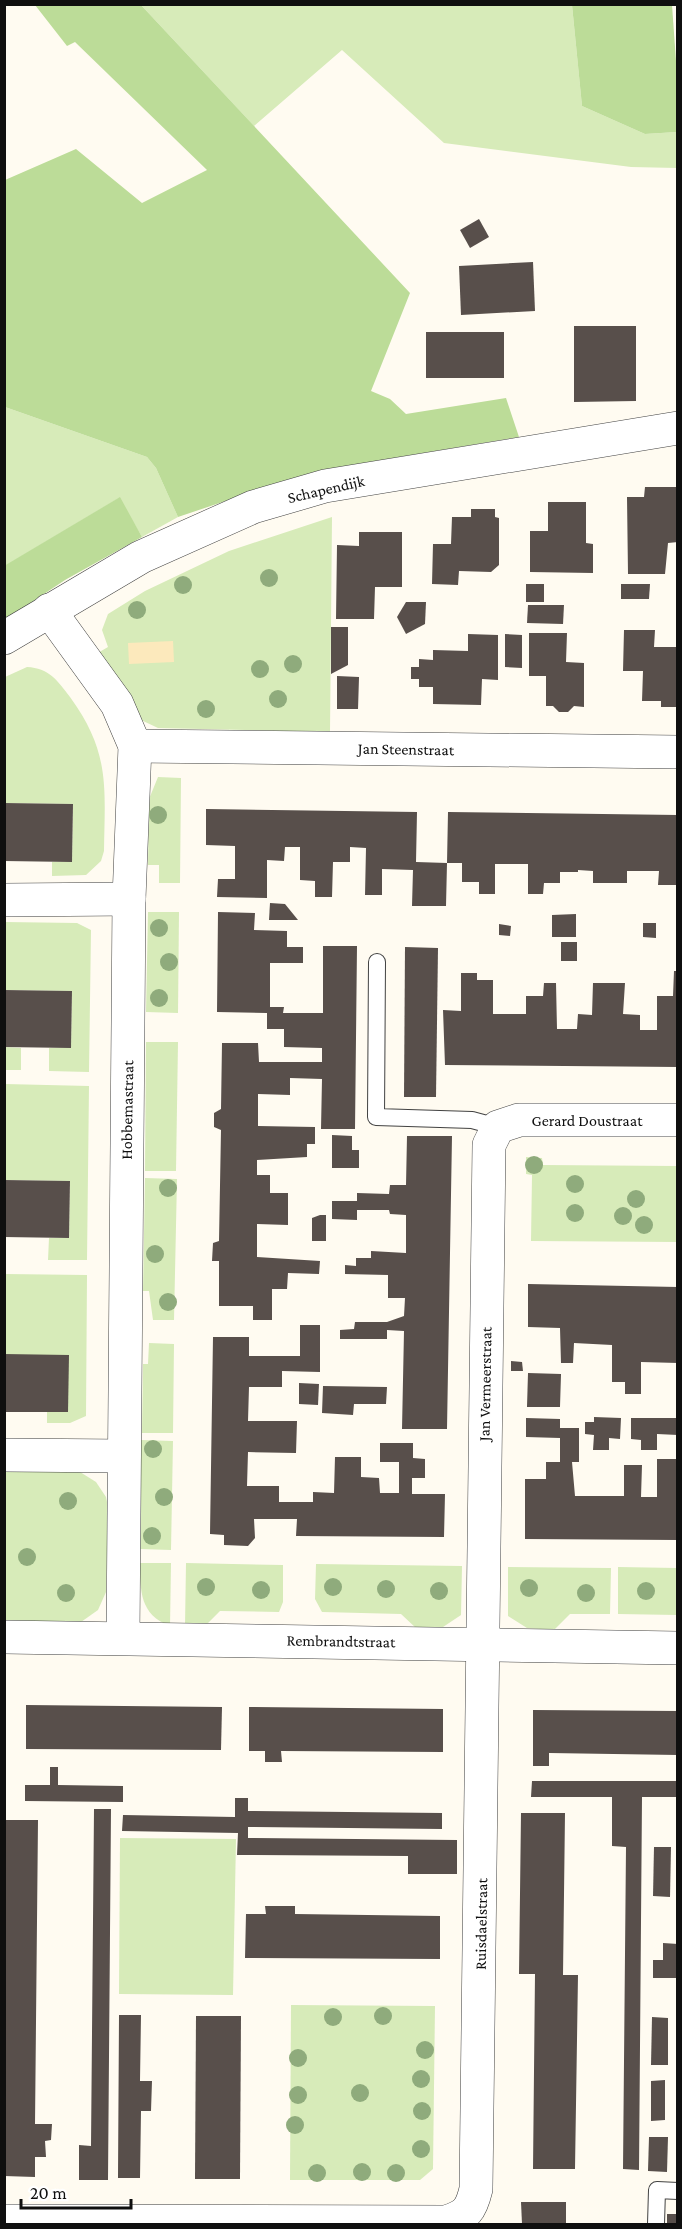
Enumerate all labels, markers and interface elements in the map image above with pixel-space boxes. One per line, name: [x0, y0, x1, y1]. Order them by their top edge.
street label: Schapendijk: [286, 472, 367, 507]
street label: Jan Steenstraat: [356, 740, 455, 759]
street label: Hobbemastraat: [118, 1060, 136, 1160]
street label: Gerard Doustraat: [532, 1112, 643, 1129]
street label: Jan Vermeerstraat: [475, 1326, 496, 1443]
street label: Rembrandtstraat: [286, 1632, 396, 1650]
street label: Ruisdaelstraat: [472, 1877, 490, 1970]
scale bar: [21, 2172, 130, 2210]
text: 20 m: [30, 2183, 67, 2203]

